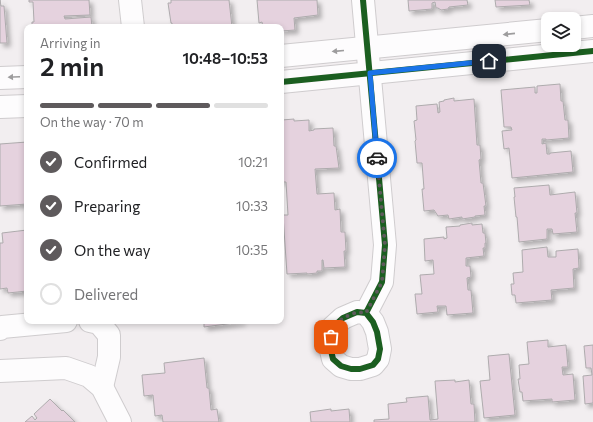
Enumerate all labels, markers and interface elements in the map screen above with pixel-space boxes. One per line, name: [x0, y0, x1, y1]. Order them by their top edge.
map controls: [541, 12, 581, 52]
button: layers: [541, 12, 581, 52]
one-way arrow: [503, 31, 515, 37]
text: Arriving in: [40, 35, 100, 51]
pin: [472, 44, 506, 78]
one-way arrow: [332, 47, 344, 54]
text: 10:48–10:53: [182, 49, 268, 67]
text: 2 min: [40, 50, 104, 81]
icon: home: [478, 50, 500, 72]
one-way arrow: [7, 74, 20, 81]
text: On the way · 70 m: [40, 114, 144, 130]
courier: [357, 138, 397, 178]
icon: car: [366, 147, 388, 169]
icon: check: [40, 151, 62, 173]
text: Confirmed: [74, 153, 147, 171]
text: 10:21: [238, 154, 268, 170]
icon: check: [40, 195, 62, 217]
text: Preparing: [74, 197, 140, 215]
text: 10:33: [236, 198, 268, 214]
icon: check: [40, 239, 62, 261]
text: On the way: [74, 241, 151, 259]
text: 10:35: [236, 242, 268, 258]
text: Delivered: [74, 285, 138, 303]
pin: [314, 320, 348, 354]
icon: bag: [320, 326, 342, 348]

